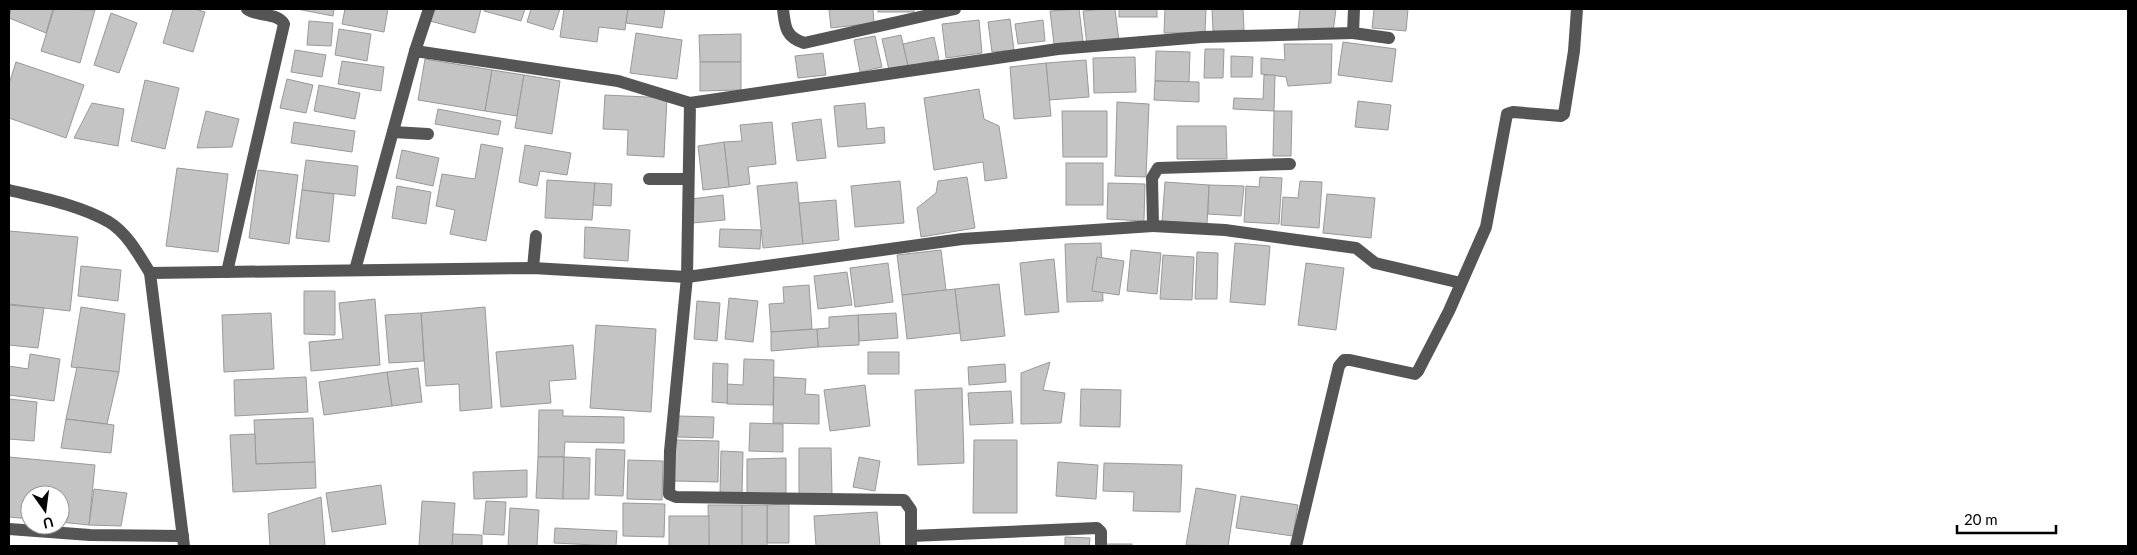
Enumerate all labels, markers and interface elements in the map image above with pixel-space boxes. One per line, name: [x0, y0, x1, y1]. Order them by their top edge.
north arrow: [20, 485, 70, 535]
scale bar: [1957, 502, 2056, 534]
text: 20 m: [1964, 510, 1998, 528]
text: U: [41, 514, 55, 533]

